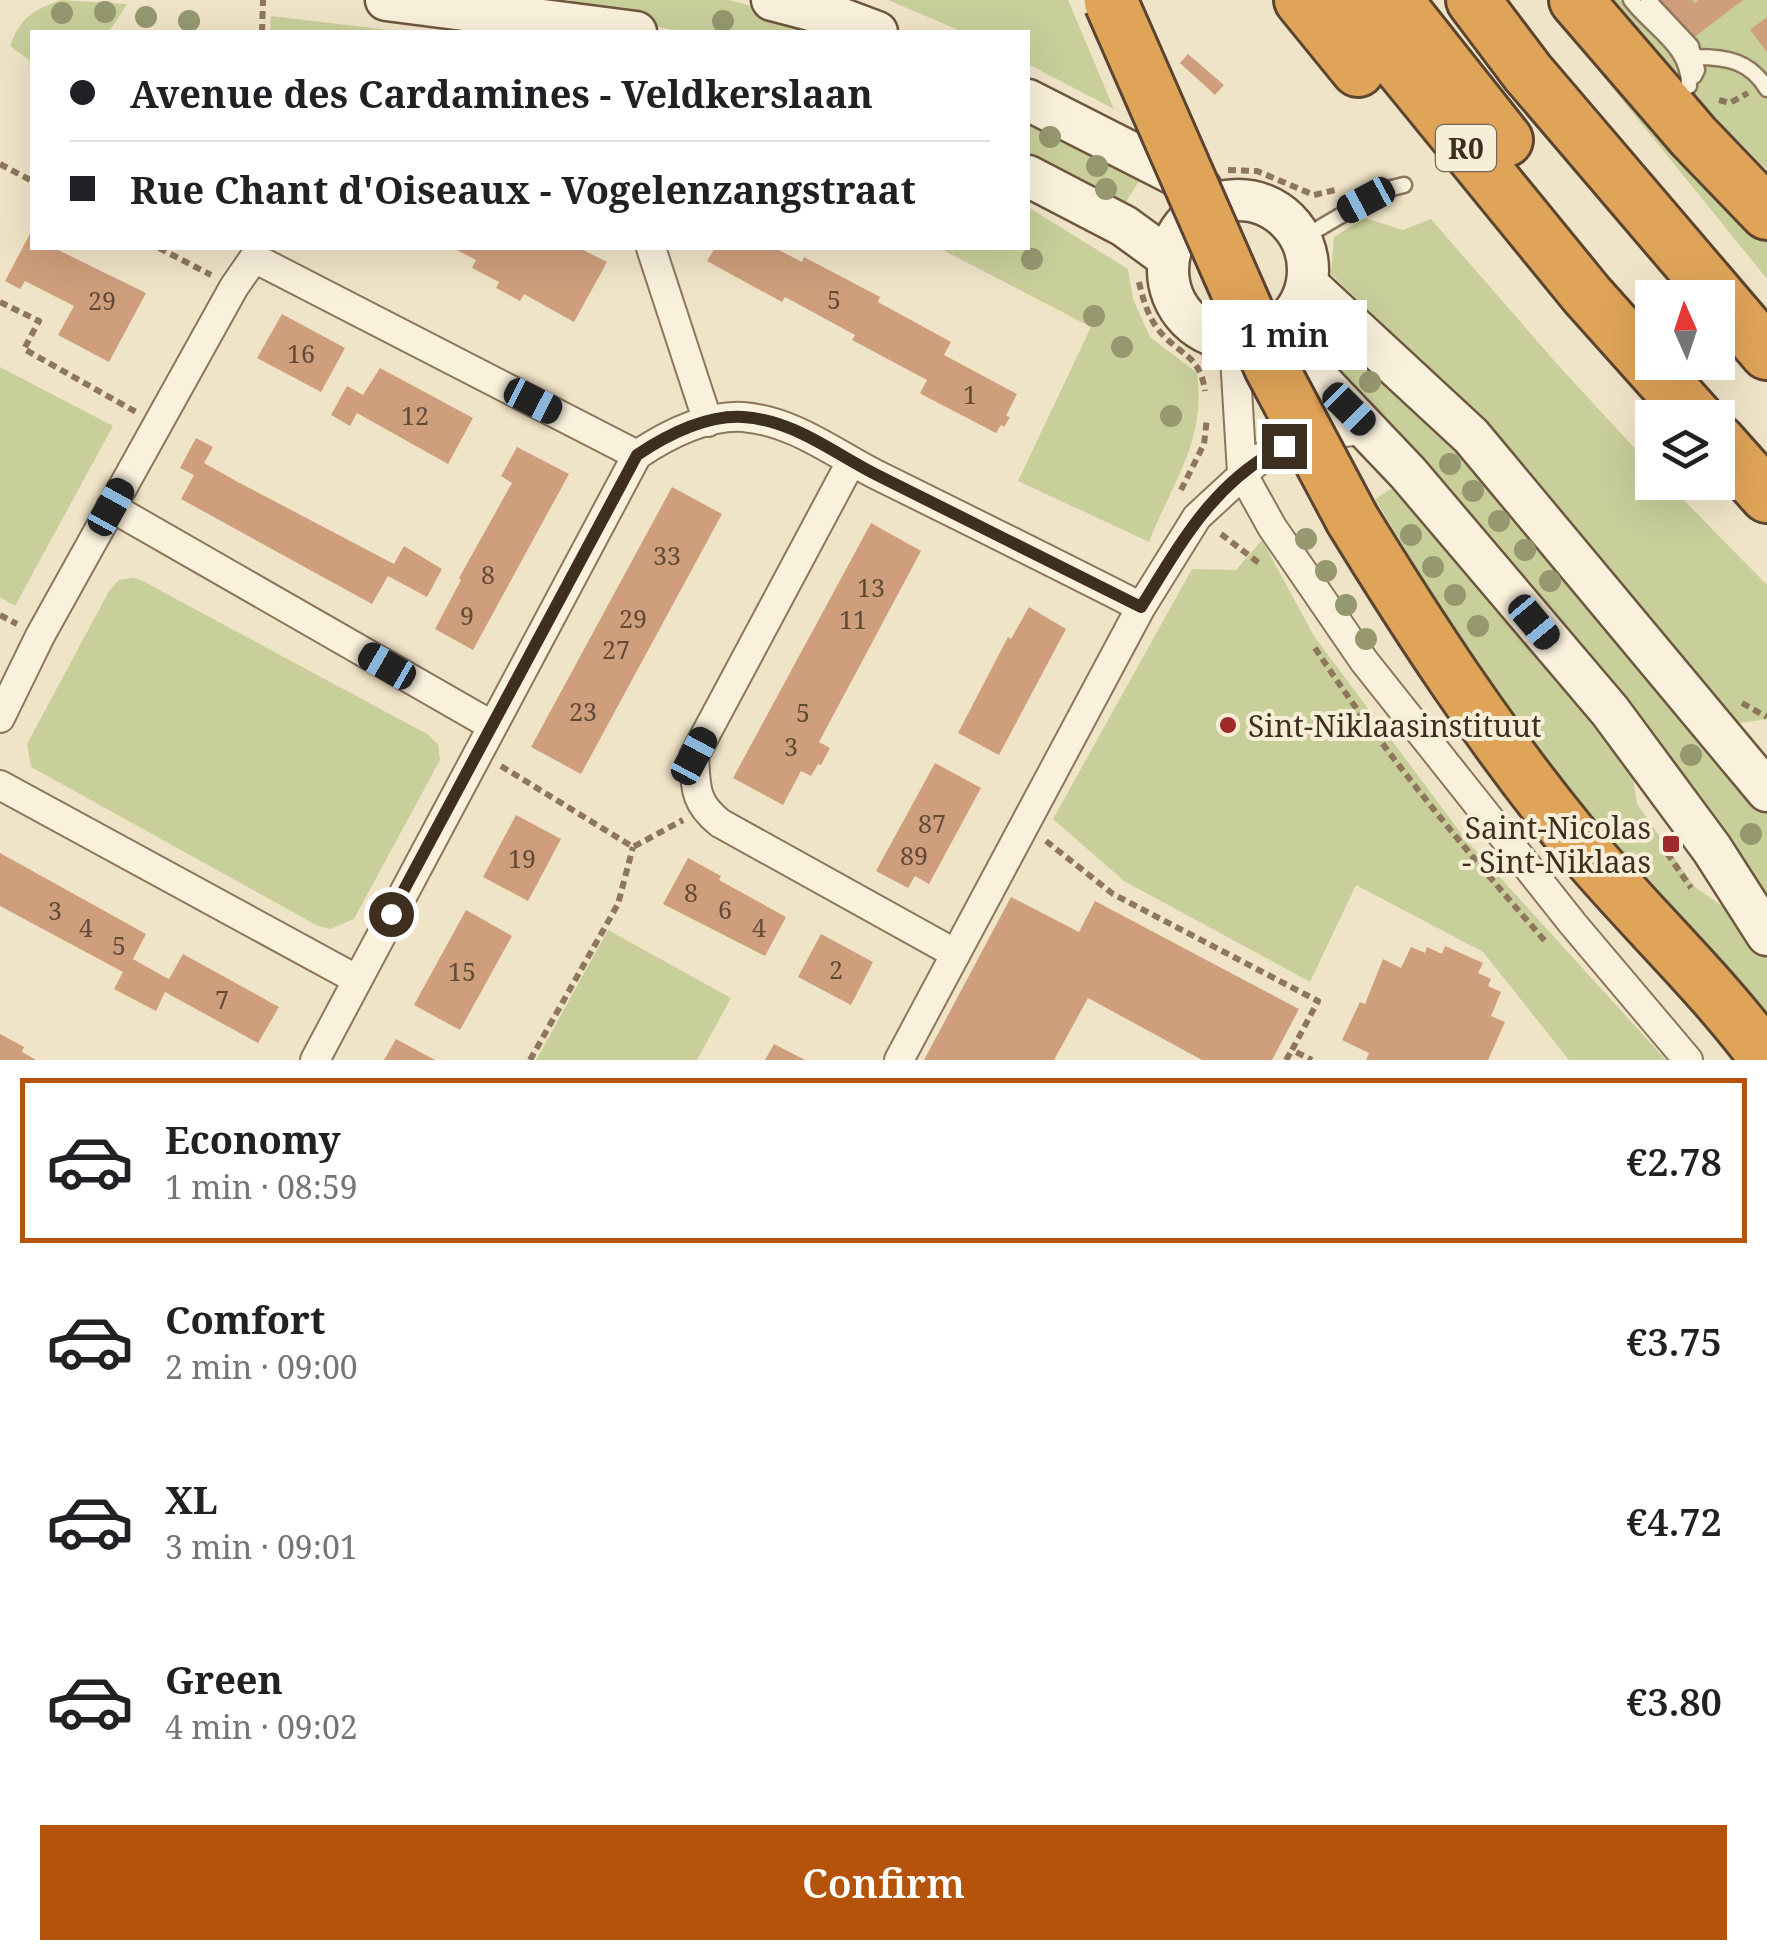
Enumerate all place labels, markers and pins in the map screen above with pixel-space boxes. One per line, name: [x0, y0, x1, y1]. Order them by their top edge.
place label: Sint-Niklaasinstituut: [1248, 705, 1542, 746]
marker: Sint-Niklaasinstituut: [1217, 714, 1239, 736]
place label: Saint-Nicolas - Sint-Niklaas: [1462, 807, 1651, 882]
marker: Saint-Nicolas - Sint-Niklaas: [1660, 833, 1682, 855]

